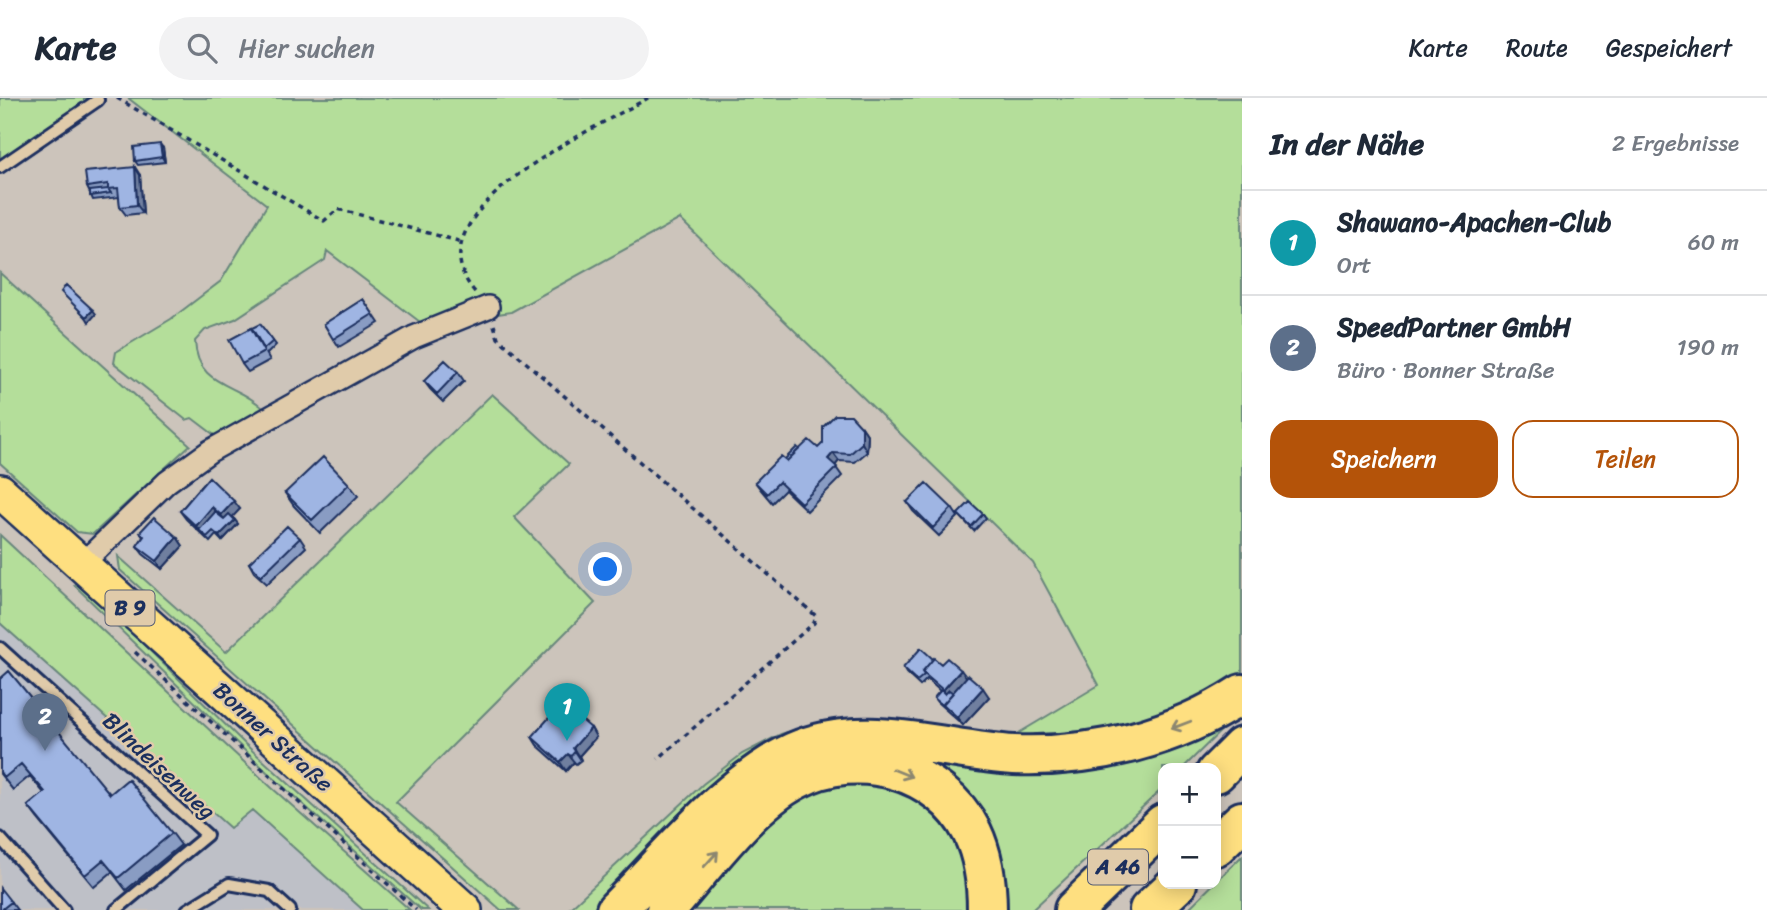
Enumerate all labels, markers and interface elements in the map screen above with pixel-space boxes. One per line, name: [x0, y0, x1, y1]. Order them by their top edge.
search box: [159, 17, 649, 80]
text: Karte: [35, 19, 117, 77]
text: Hier suchen: [239, 25, 375, 71]
text: Karte: [1409, 27, 1468, 69]
text: Route: [1506, 27, 1568, 69]
text: Gespeichert: [1606, 27, 1732, 69]
icon: search: [183, 29, 221, 67]
text: In der Nähe: [1270, 117, 1424, 171]
text: 2 Ergebnisse: [1612, 123, 1739, 164]
text: Shawano-Apachen-Club: [1337, 199, 1611, 245]
text: 1: [1288, 222, 1298, 263]
text: 60 m: [1688, 222, 1739, 263]
text: Ort: [1337, 245, 1371, 286]
text: SpeedPartner GmbH: [1337, 304, 1571, 350]
text: 2: [1286, 327, 1300, 368]
text: 190 m: [1677, 327, 1739, 368]
text: Büro · Bonner Straße: [1337, 350, 1554, 391]
button: Speichern: [1270, 420, 1498, 498]
button: Teilen: [1512, 420, 1739, 498]
your location: [588, 552, 622, 586]
road number: B 9: [106, 590, 154, 626]
street label: Bonner Straße: [203, 671, 343, 803]
pin: 1: [544, 683, 590, 741]
pin: 2: [22, 693, 68, 751]
street label: Blindeisenweg: [92, 702, 226, 830]
one-way arrow: [1171, 720, 1193, 733]
map controls: [1158, 763, 1221, 889]
button: +: [1158, 763, 1221, 826]
one-way arrow: [891, 767, 913, 780]
button: −: [1158, 826, 1221, 889]
one-way arrow: [703, 850, 719, 868]
road number: A 46: [1088, 850, 1148, 884]

